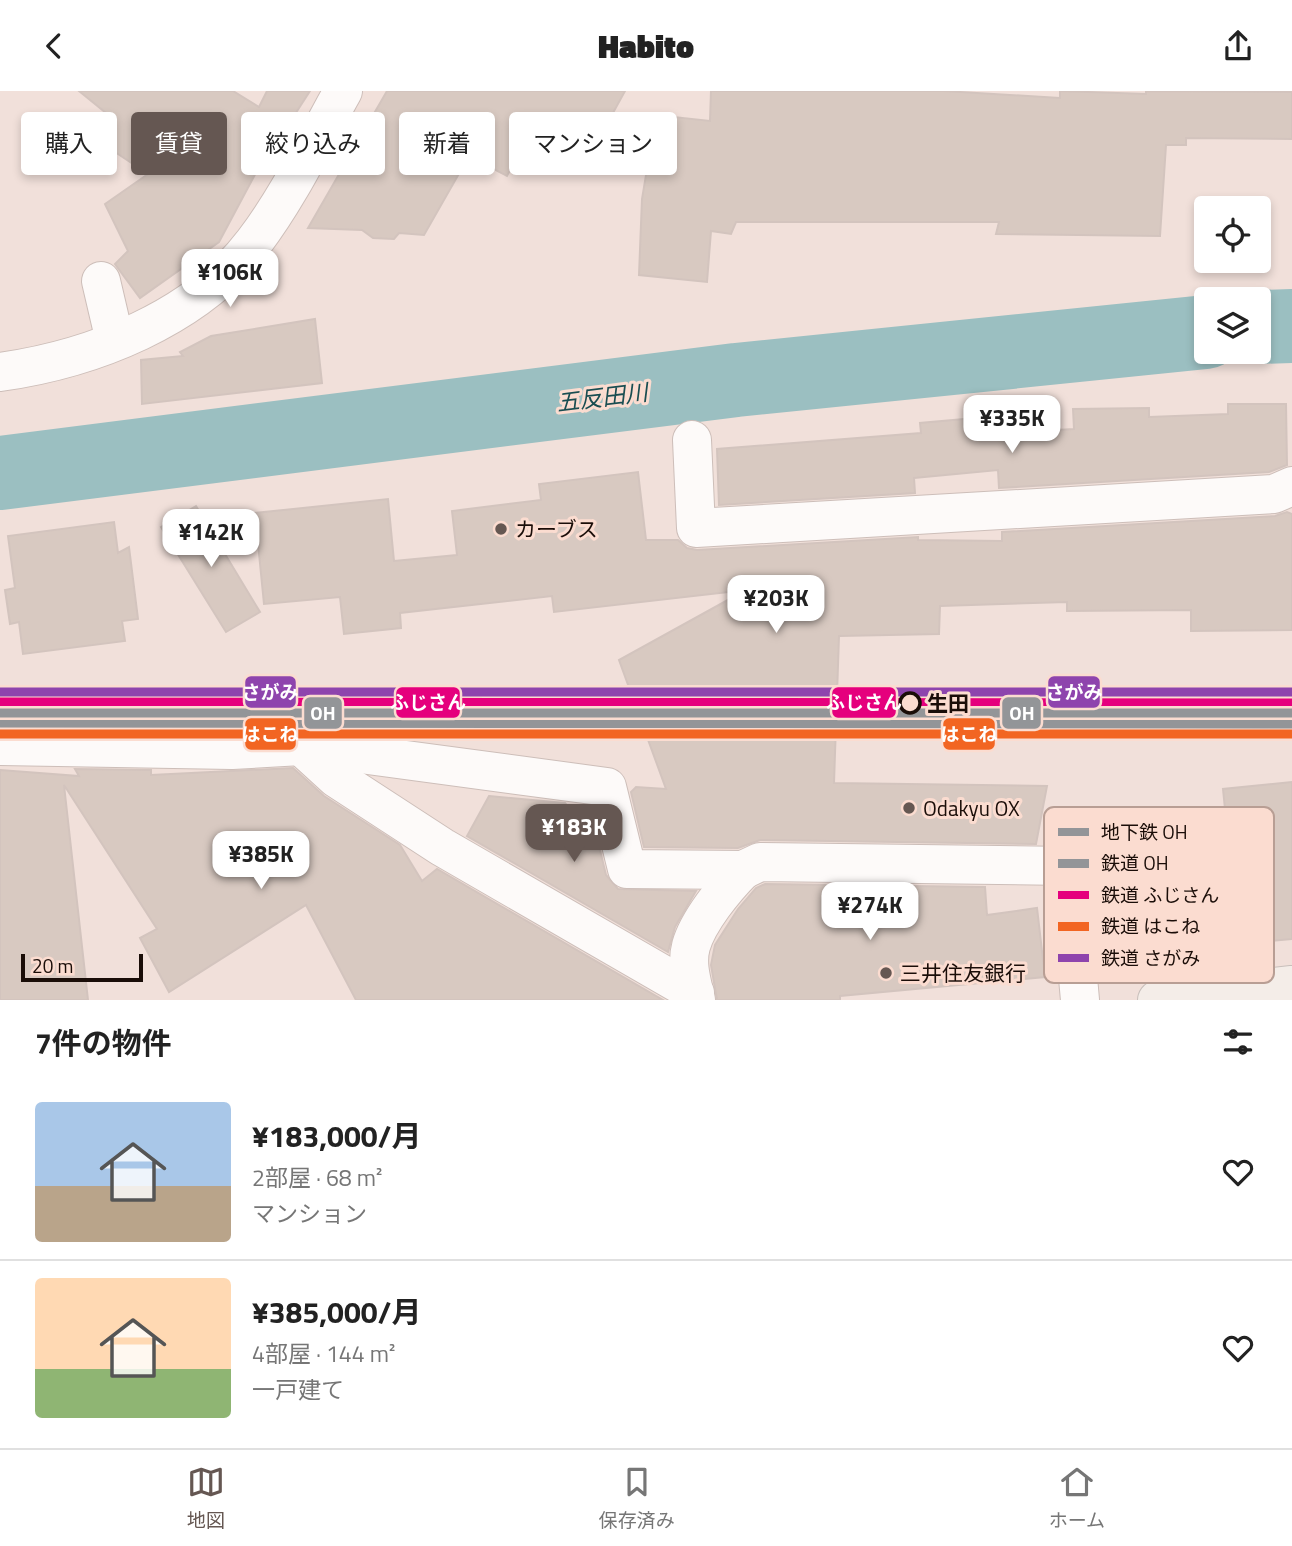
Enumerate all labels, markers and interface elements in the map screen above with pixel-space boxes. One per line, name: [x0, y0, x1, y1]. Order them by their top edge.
text: Habito: [598, 22, 694, 70]
icon: back: [35, 27, 73, 65]
icon: share: [1219, 27, 1257, 65]
chip: 購入: [21, 112, 117, 175]
chip: 賃貸: [131, 112, 227, 175]
chip: 絞り込み: [241, 112, 385, 175]
chip: 新着: [399, 112, 495, 175]
chip: マンション: [509, 112, 677, 175]
map controls: [1194, 196, 1271, 364]
button: locate: [1194, 196, 1271, 273]
pin: ¥106K: [181, 249, 279, 309]
text: ¥106K: [197, 254, 263, 289]
button: layers: [1194, 287, 1271, 364]
water label: 五反田川: [554, 374, 653, 420]
pin: ¥335K: [963, 395, 1061, 455]
text: ¥335K: [979, 400, 1045, 435]
pin: ¥142K: [162, 510, 260, 569]
place label: カーブス: [515, 513, 598, 545]
text: ¥142K: [178, 514, 244, 549]
marker: カーブス: [493, 521, 509, 537]
pin: ¥203K: [727, 575, 825, 635]
text: ¥203K: [743, 580, 809, 615]
line badge: さがみ: [244, 675, 297, 709]
line badge: さがみ: [1047, 675, 1101, 709]
text: さがみ: [241, 677, 299, 706]
text: さがみ: [1045, 677, 1103, 706]
line badge: ふじさん: [395, 686, 461, 719]
line badge: ふじさん: [831, 686, 897, 719]
text: ふじさん: [390, 687, 466, 716]
text: ふじさん: [826, 687, 902, 716]
place label: 生田: [927, 687, 969, 719]
marker: 生田: [899, 692, 921, 714]
line badge: OH: [303, 696, 343, 730]
line badge: OH: [1001, 696, 1042, 730]
text: OH: [310, 698, 336, 727]
text: OH: [1009, 698, 1035, 727]
line badge: はこね: [244, 717, 297, 751]
line badge: はこね: [942, 717, 996, 751]
text: はこね: [241, 719, 299, 748]
text: はこね: [940, 719, 998, 748]
place label: Odakyu OX: [923, 792, 1020, 824]
marker: Odakyu OX: [901, 800, 917, 816]
pin: ¥183K: [525, 805, 623, 864]
legend: [1044, 807, 1274, 983]
text: ¥183K: [541, 809, 607, 844]
text: 地下鉄 OH: [1101, 817, 1188, 846]
pin: ¥385K: [212, 831, 310, 891]
text: ¥385K: [228, 836, 294, 871]
text: 鉄道 OH: [1101, 848, 1169, 877]
text: 鉄道 ふじさん: [1101, 880, 1219, 909]
pin: ¥274K: [821, 883, 919, 942]
text: ¥274K: [837, 887, 903, 922]
text: 鉄道 はこね: [1101, 911, 1200, 940]
text: 鉄道 さがみ: [1101, 943, 1200, 972]
scale bar: [21, 951, 144, 983]
text: 20 m: [32, 951, 73, 980]
place label: 三井住友銀行: [900, 957, 1026, 989]
marker: 三井住友銀行: [878, 965, 894, 981]
text: 7件の物件: [35, 1020, 172, 1066]
icon: filters: [1219, 1023, 1257, 1061]
text: ¥183,000/月: [252, 1113, 421, 1159]
icon: home: [91, 1130, 175, 1214]
icon: heart: [1219, 1153, 1257, 1191]
text: 2部屋 · 68 m²: [252, 1160, 382, 1195]
text: マンション: [252, 1196, 367, 1231]
text: ¥385,000/月: [252, 1289, 421, 1335]
icon: home: [91, 1306, 175, 1390]
icon: heart: [1219, 1329, 1257, 1367]
text: 4部屋 · 144 m²: [252, 1336, 395, 1371]
text: 一戸建て: [252, 1372, 344, 1407]
tab: 地図: [187, 1463, 225, 1534]
tab: 保存済み: [599, 1463, 675, 1534]
tab: ホーム: [1049, 1463, 1105, 1534]

